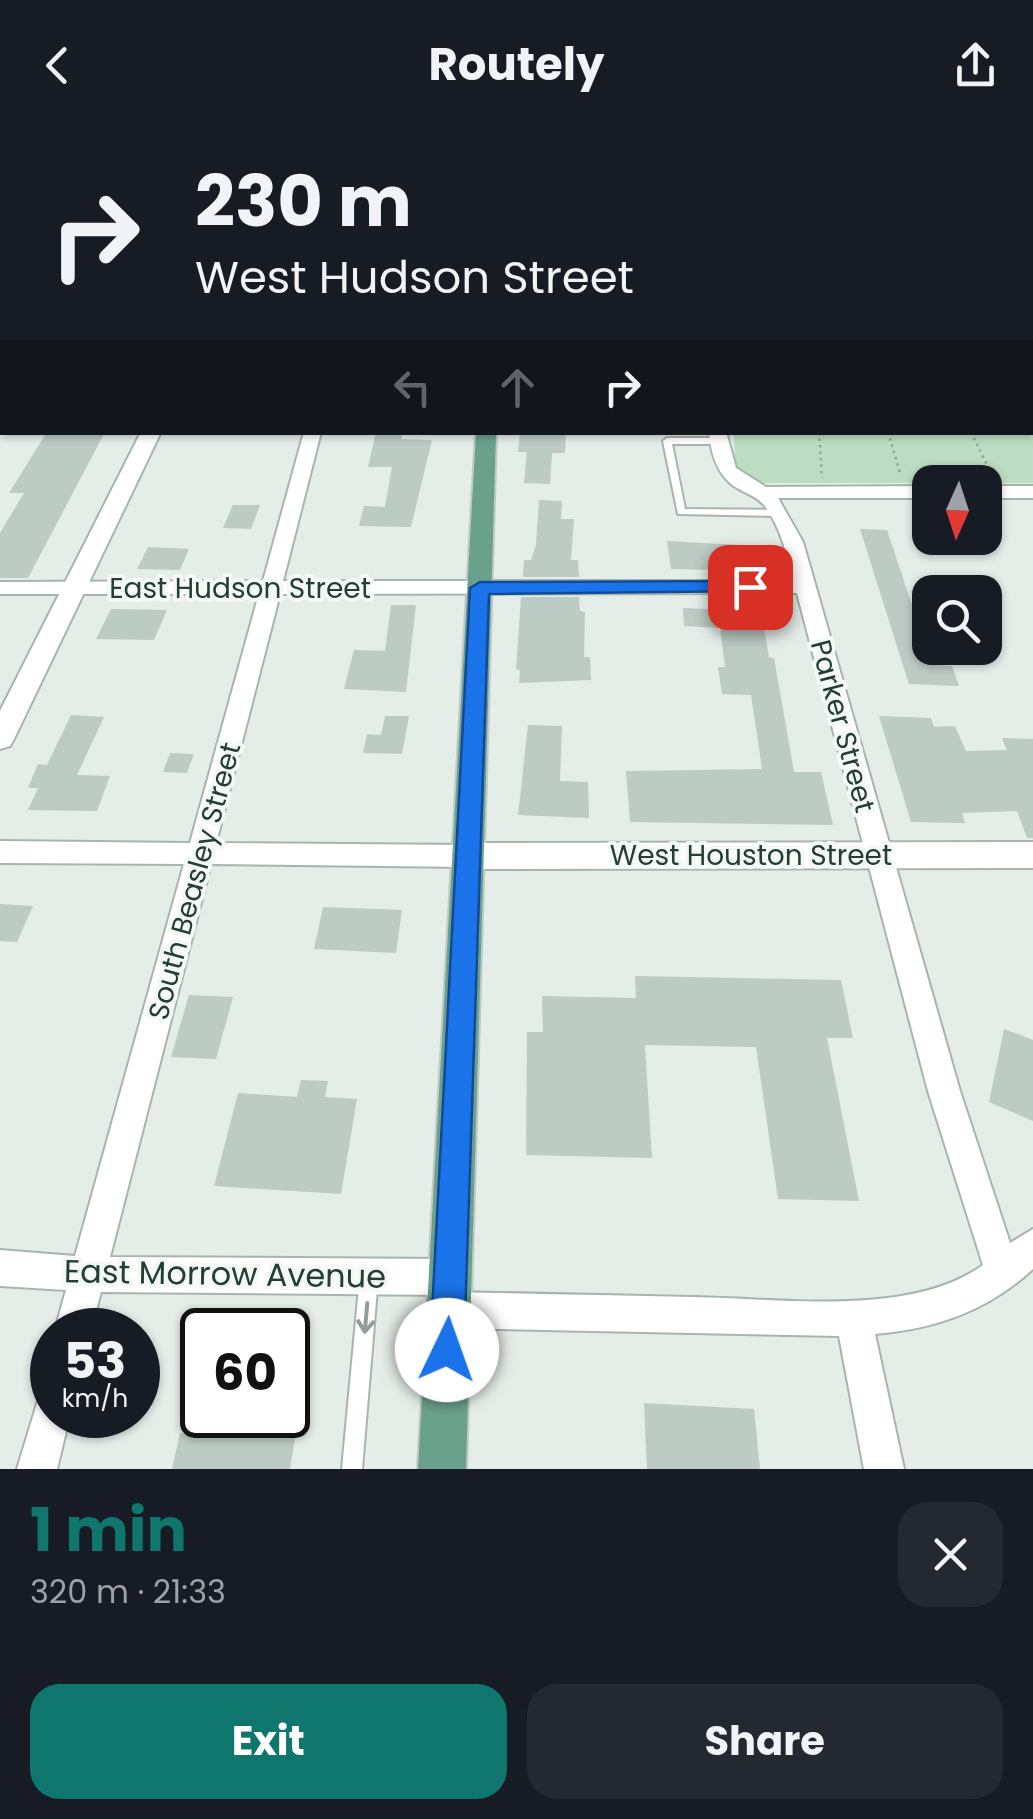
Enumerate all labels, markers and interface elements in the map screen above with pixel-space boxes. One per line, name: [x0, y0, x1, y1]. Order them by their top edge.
text: Routely: [428, 33, 605, 96]
icon: back: [30, 38, 85, 93]
icon: share: [948, 38, 1003, 93]
text: 230 m: [195, 152, 412, 251]
icon: right: [30, 170, 160, 300]
text: West Hudson Street: [195, 246, 634, 309]
icon: left: [385, 360, 440, 415]
icon: ahead: [490, 360, 545, 415]
icon: right: [595, 360, 650, 415]
north arrow: [912, 465, 1002, 555]
map controls: [912, 465, 1002, 665]
pin: [708, 545, 793, 630]
icon: arrive: [723, 560, 778, 615]
street label: East Hudson Street: [109, 569, 371, 608]
button: search: [912, 575, 1002, 665]
street label: Parker Street: [801, 635, 884, 817]
street label: South Beasley Street: [139, 738, 250, 1024]
street label: West Houston Street: [610, 836, 892, 875]
street label: East Morrow Avenue: [63, 1248, 387, 1299]
position arrow: [395, 1298, 499, 1402]
one-way arrow: [356, 1301, 375, 1334]
speed limit sign: 60: [180, 1308, 310, 1438]
text: 53: [64, 1325, 126, 1396]
text: km/h: [62, 1381, 128, 1416]
text: 1 min: [30, 1488, 187, 1572]
button: close: [898, 1502, 1003, 1607]
text: 320 m · 21:33: [30, 1569, 226, 1614]
button: Exit: [30, 1684, 507, 1799]
button: Share: [527, 1684, 1003, 1799]

